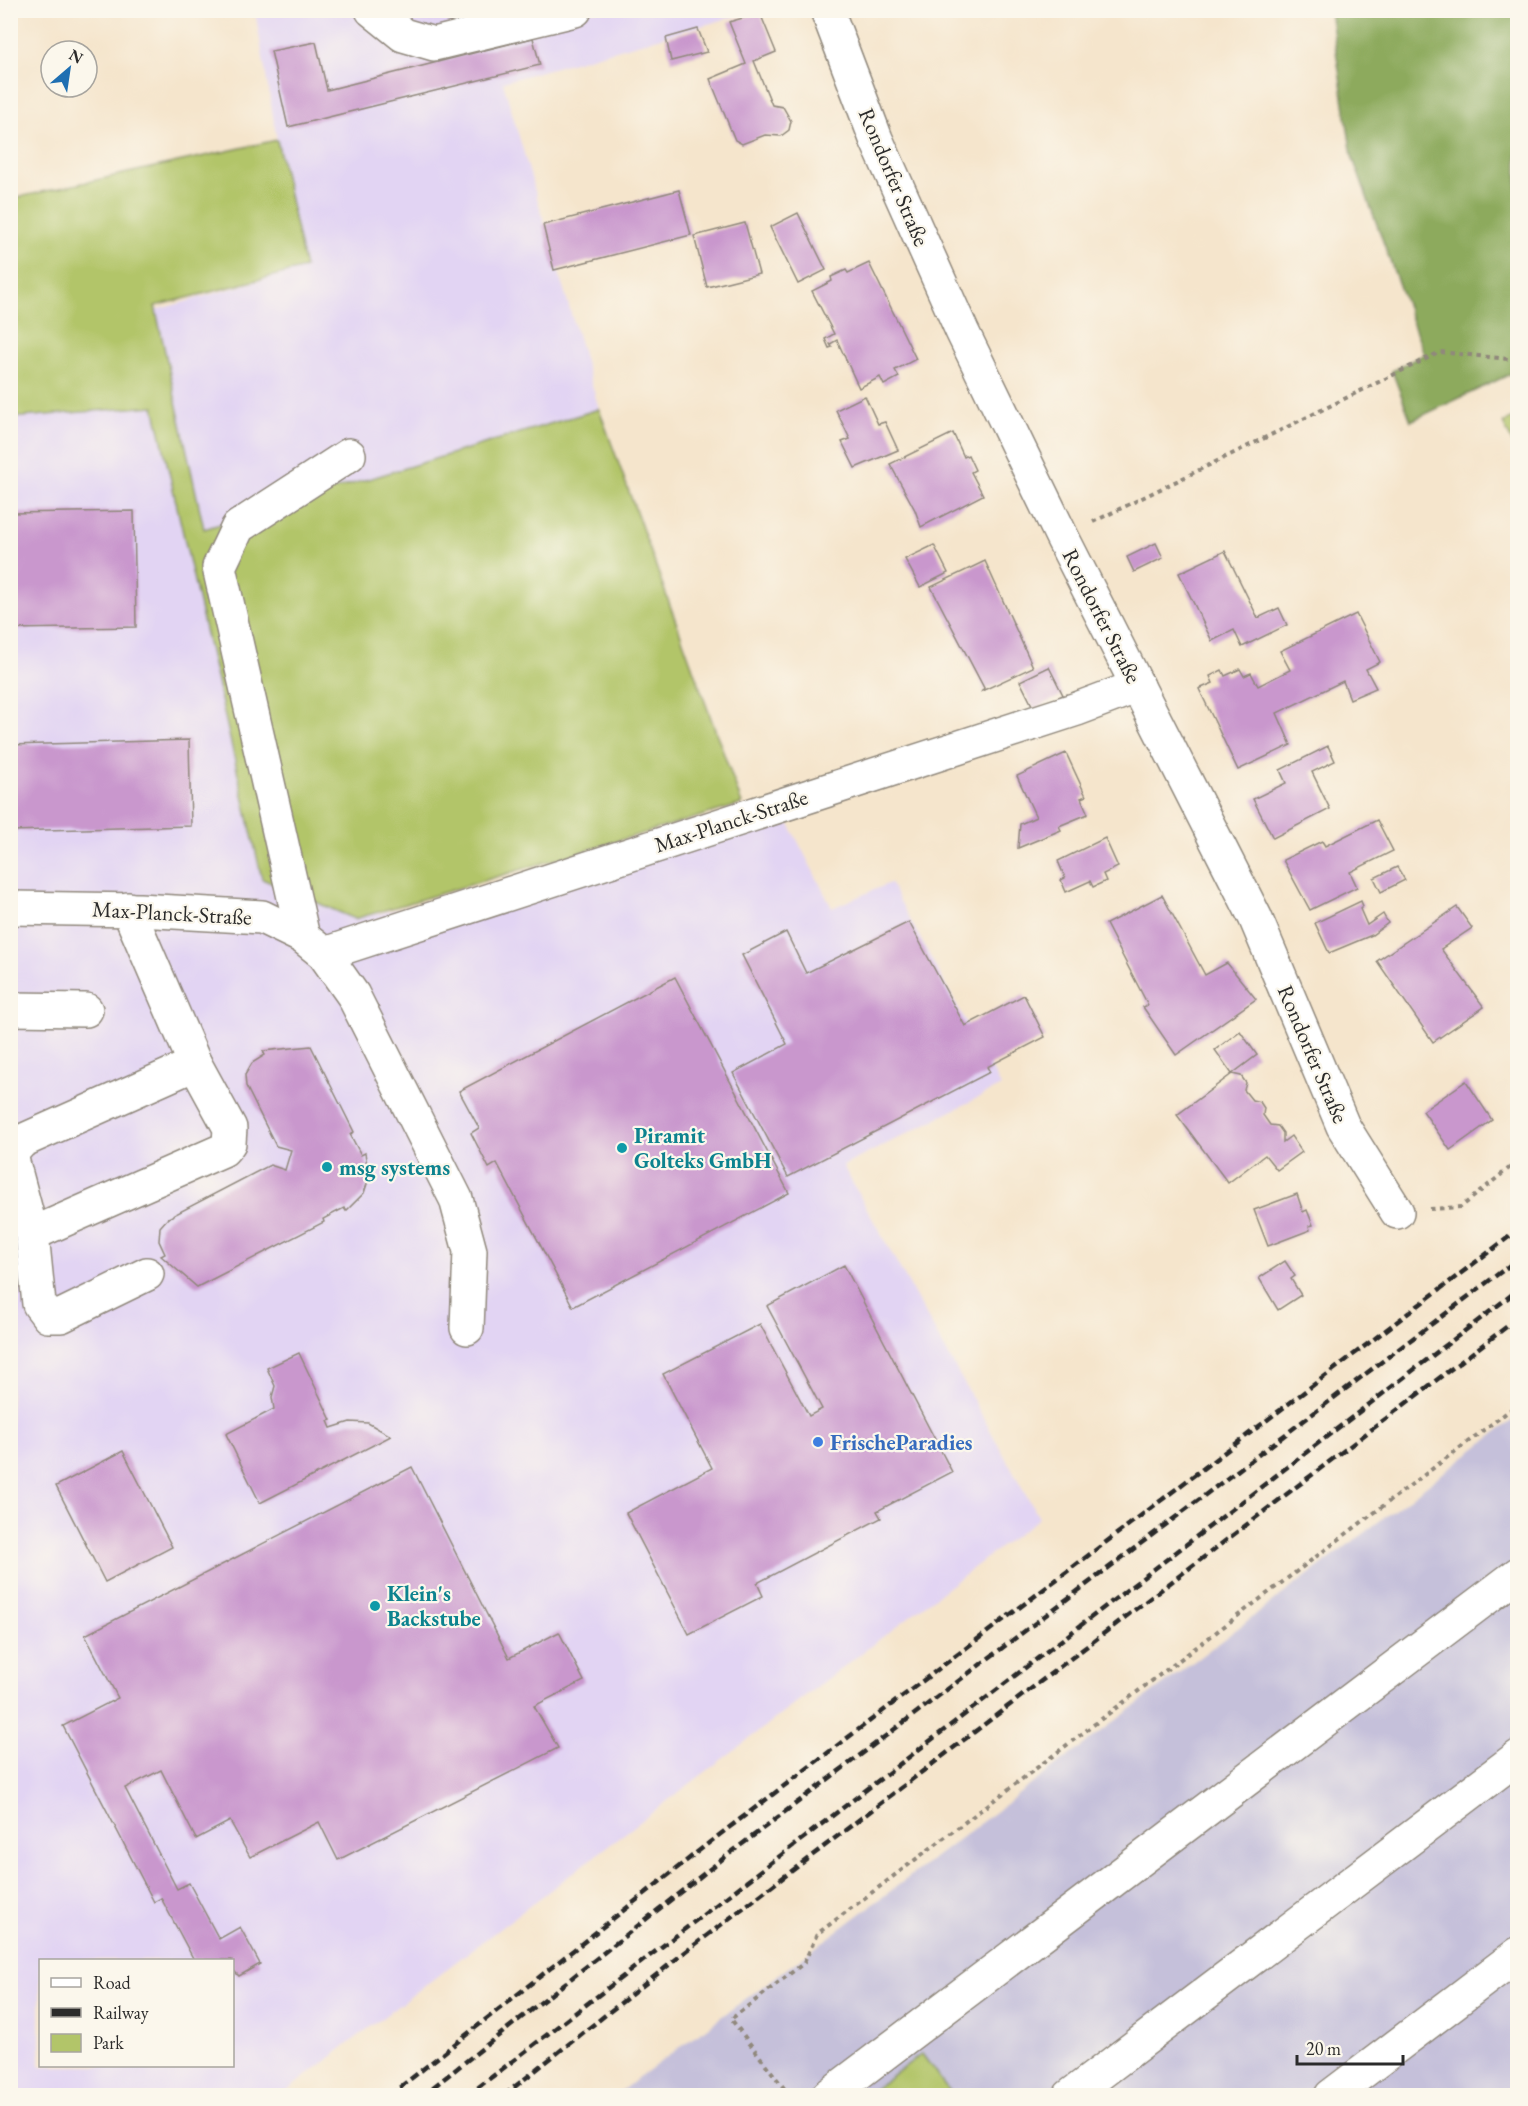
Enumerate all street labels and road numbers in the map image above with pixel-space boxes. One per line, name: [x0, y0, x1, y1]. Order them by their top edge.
street label: Rondorfer Straße: [852, 104, 936, 251]
street label: Rondorfer Straße: [1056, 544, 1149, 689]
street label: Max-Planck-Straße: [651, 782, 812, 859]
street label: Max-Planck-Straße: [91, 894, 253, 932]
street label: Rondorfer Straße: [1271, 981, 1355, 1128]

